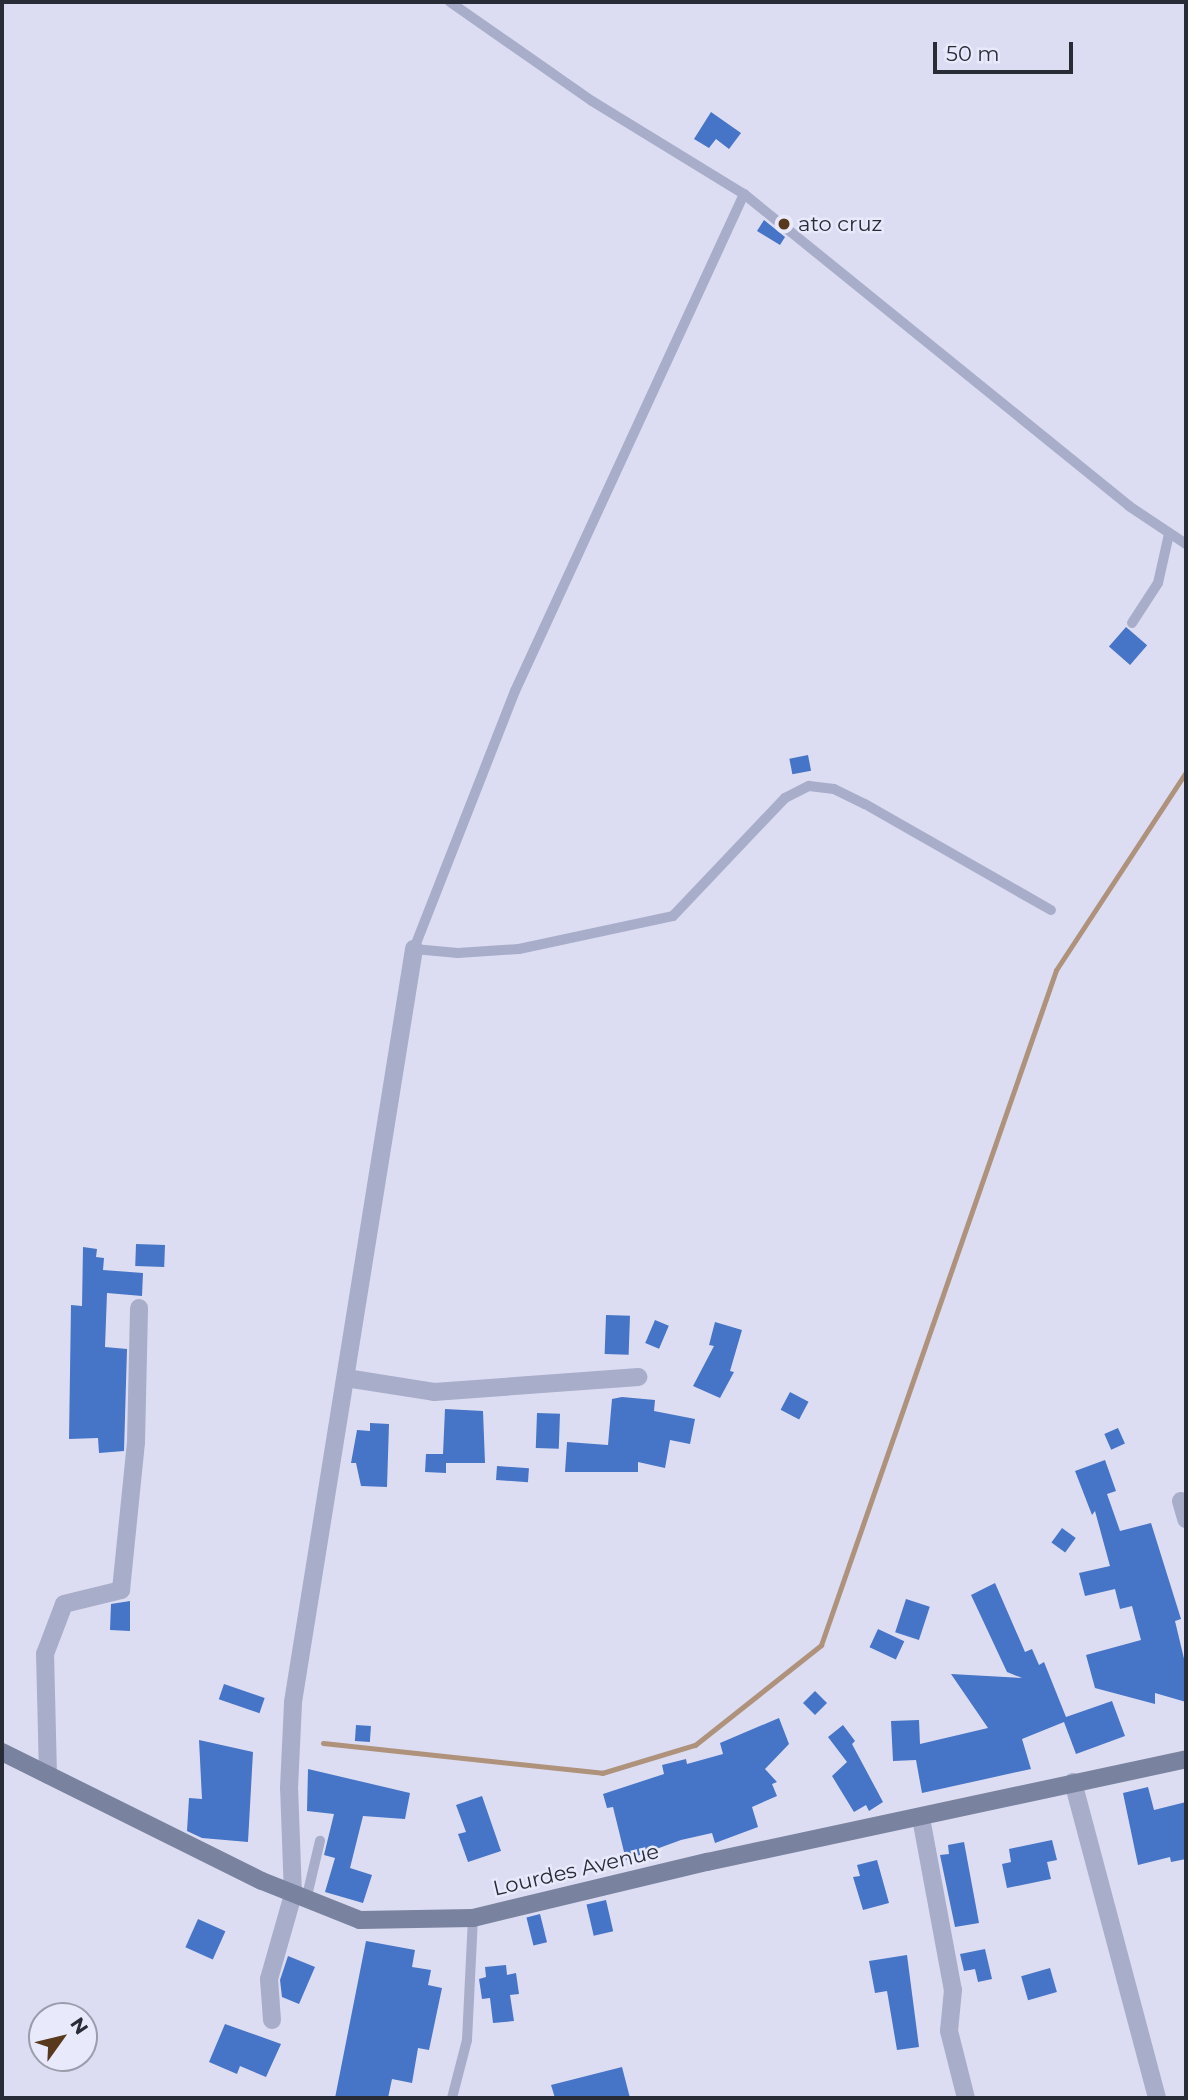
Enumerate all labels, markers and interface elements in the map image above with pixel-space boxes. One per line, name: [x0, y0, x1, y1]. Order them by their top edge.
scale bar: [936, 28, 1076, 72]
text: 50 m: [946, 41, 1000, 66]
place label: ato cruz: [798, 211, 882, 237]
marker: ato cruz: [776, 216, 792, 232]
street label: Lourdes Avenue: [491, 1839, 661, 1901]
north arrow: [28, 2002, 98, 2072]
text: N: [65, 2013, 93, 2039]

